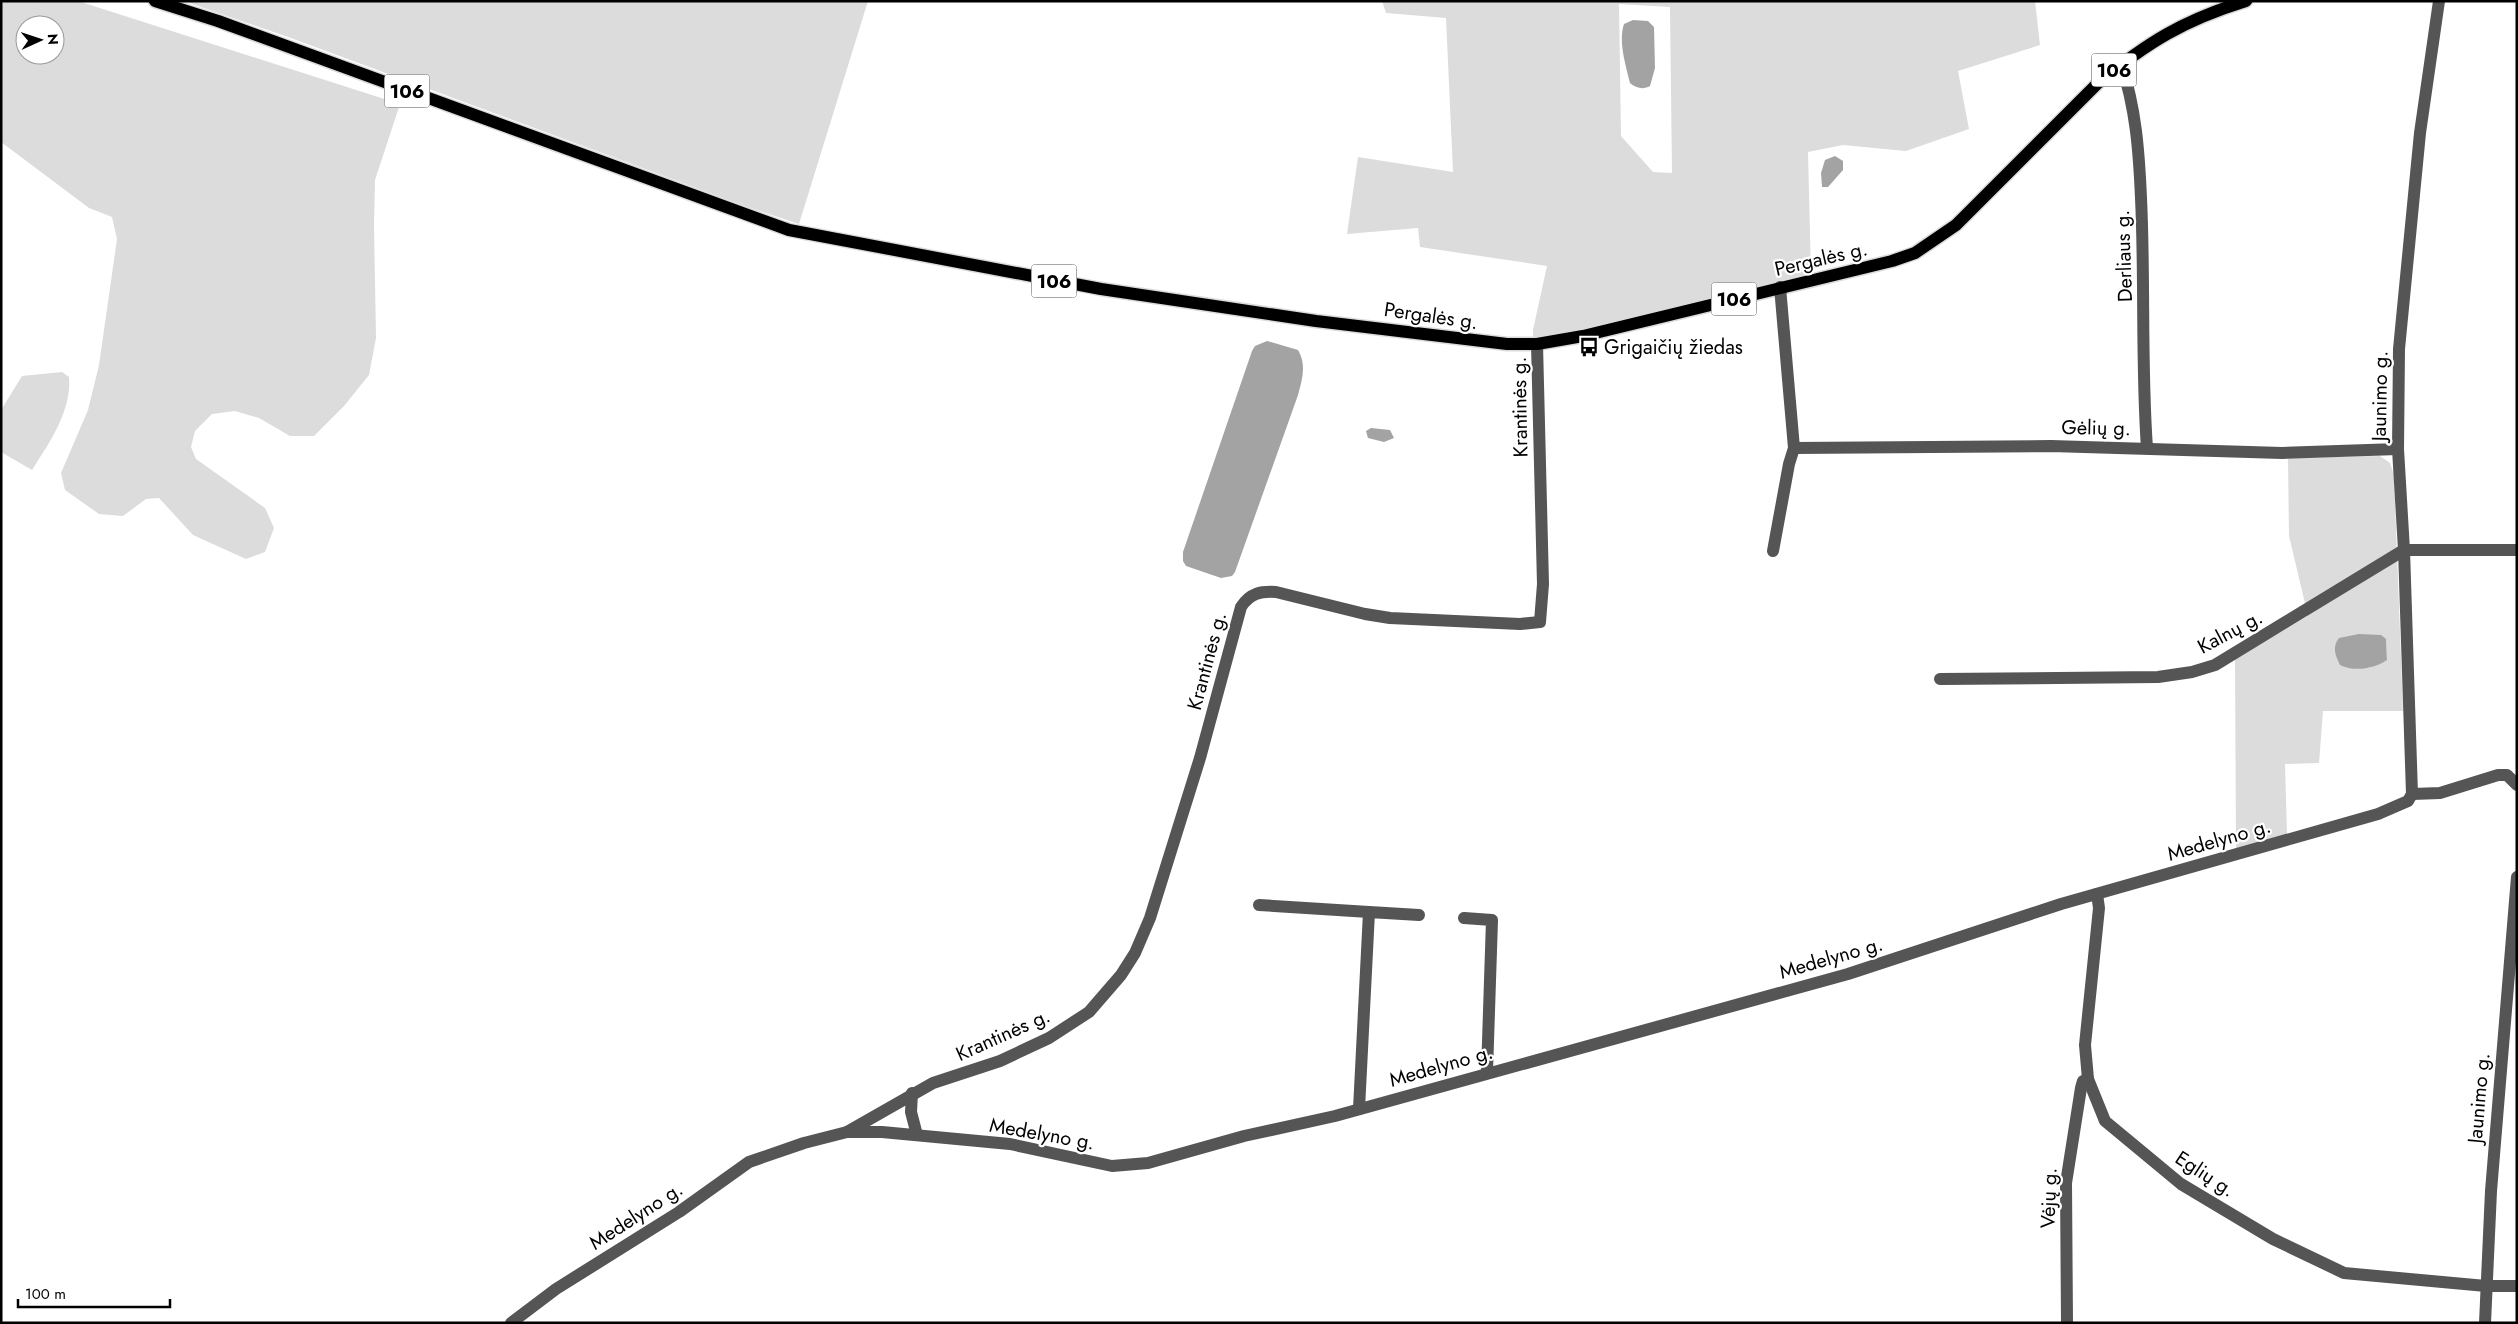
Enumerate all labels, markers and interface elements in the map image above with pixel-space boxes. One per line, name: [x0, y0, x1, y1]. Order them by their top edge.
north arrow: [15, 15, 65, 65]
text: N: [43, 33, 63, 45]
road number: 106: [2092, 54, 2136, 86]
road number: 106: [384, 74, 430, 108]
street label: Derliaus g.: [2108, 209, 2140, 303]
street label: Pergalės g.: [1772, 234, 1870, 284]
road number: 106: [1032, 264, 1076, 298]
road number: 106: [1712, 282, 1756, 316]
street label: Pergalės g.: [1382, 295, 1480, 337]
place label: Grigaičių žiedas: [1604, 333, 1743, 362]
bus stop icon: Grigaičių žiedas: [1578, 336, 1600, 358]
street label: Jaunimo g.: [2365, 350, 2395, 445]
street label: Krantinės g.: [1505, 356, 1535, 458]
street label: Gėlių g.: [2061, 413, 2131, 443]
street label: Kalnų g.: [2192, 603, 2268, 661]
street label: Krantinės g.: [1180, 609, 1234, 713]
street label: Medelyno g.: [2164, 811, 2274, 869]
street label: Medelyno g.: [1776, 929, 1886, 987]
street label: Krantinės g.: [951, 1001, 1055, 1069]
street label: Medelyno g.: [1386, 1037, 1496, 1095]
street label: Jaunimo g.: [2460, 1052, 2497, 1147]
street label: Medelyno g.: [987, 1110, 1097, 1158]
street label: Eglių g.: [2169, 1144, 2241, 1204]
street label: Vėjų g.: [2033, 1167, 2065, 1229]
street label: Medelyno g.: [583, 1175, 689, 1257]
scale bar: [18, 1276, 170, 1308]
text: 100 m: [25, 1283, 66, 1305]

